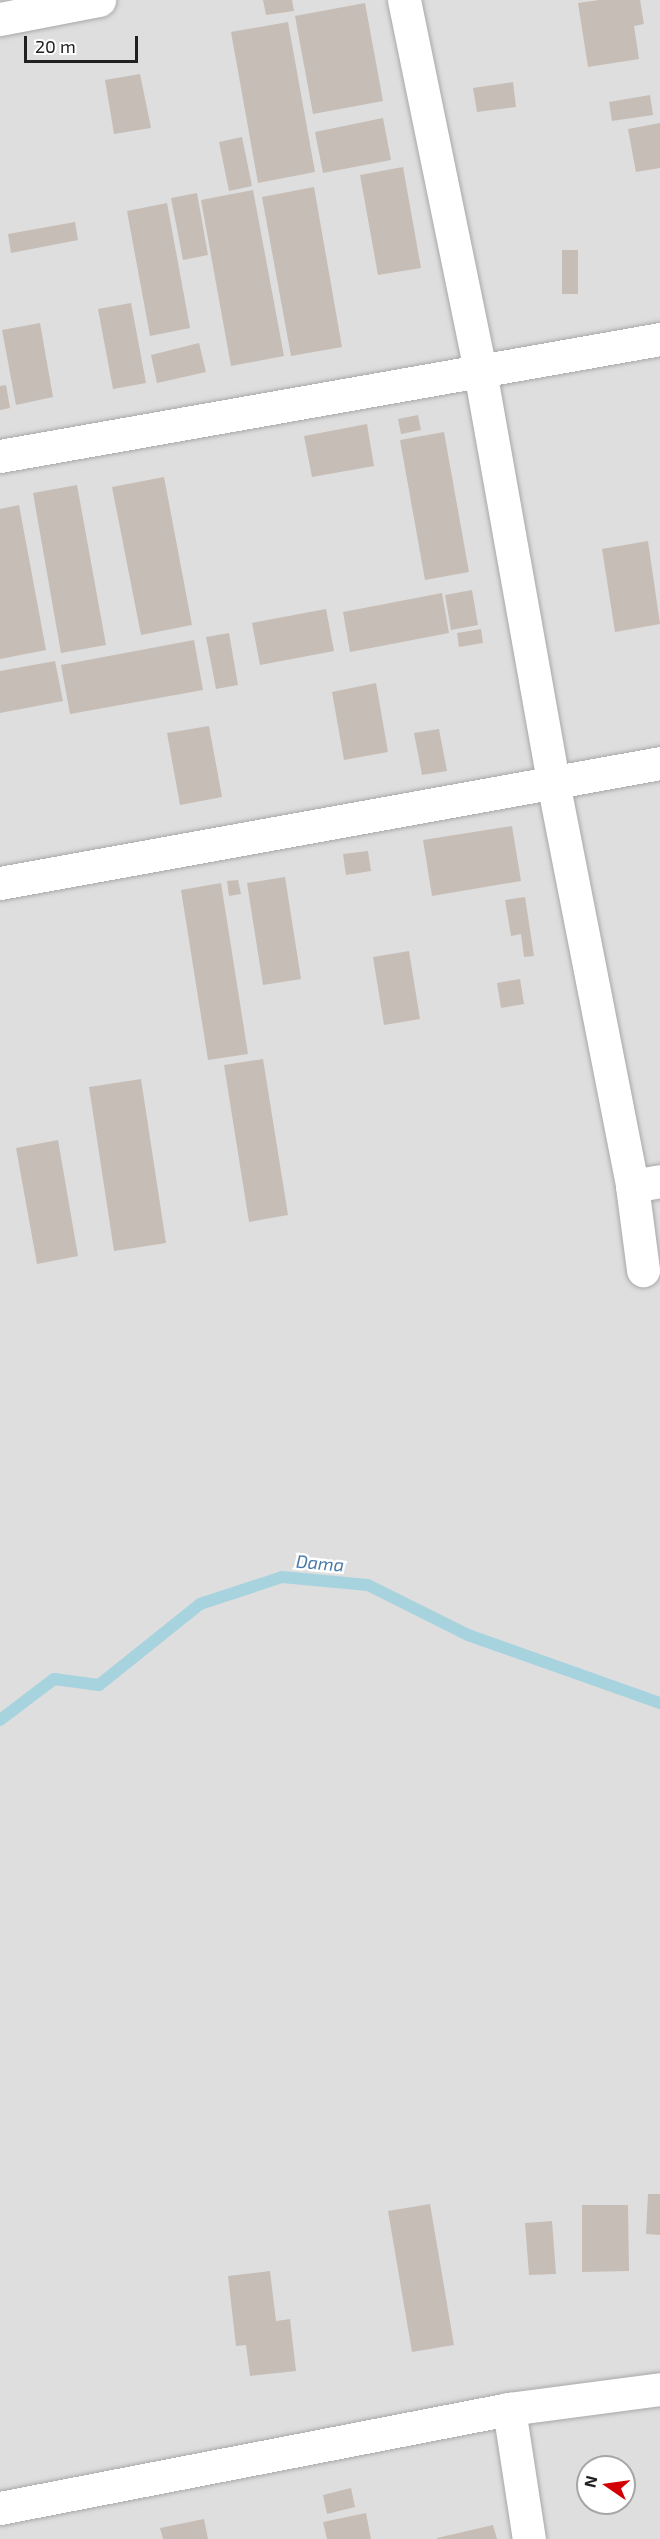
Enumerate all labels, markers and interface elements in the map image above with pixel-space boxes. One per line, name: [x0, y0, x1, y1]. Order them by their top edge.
scale bar: [27, 24, 141, 62]
text: 20 m: [35, 35, 76, 57]
water label: Dama: [295, 1550, 345, 1576]
north arrow: [576, 2455, 636, 2515]
text: N: [579, 2474, 600, 2489]

